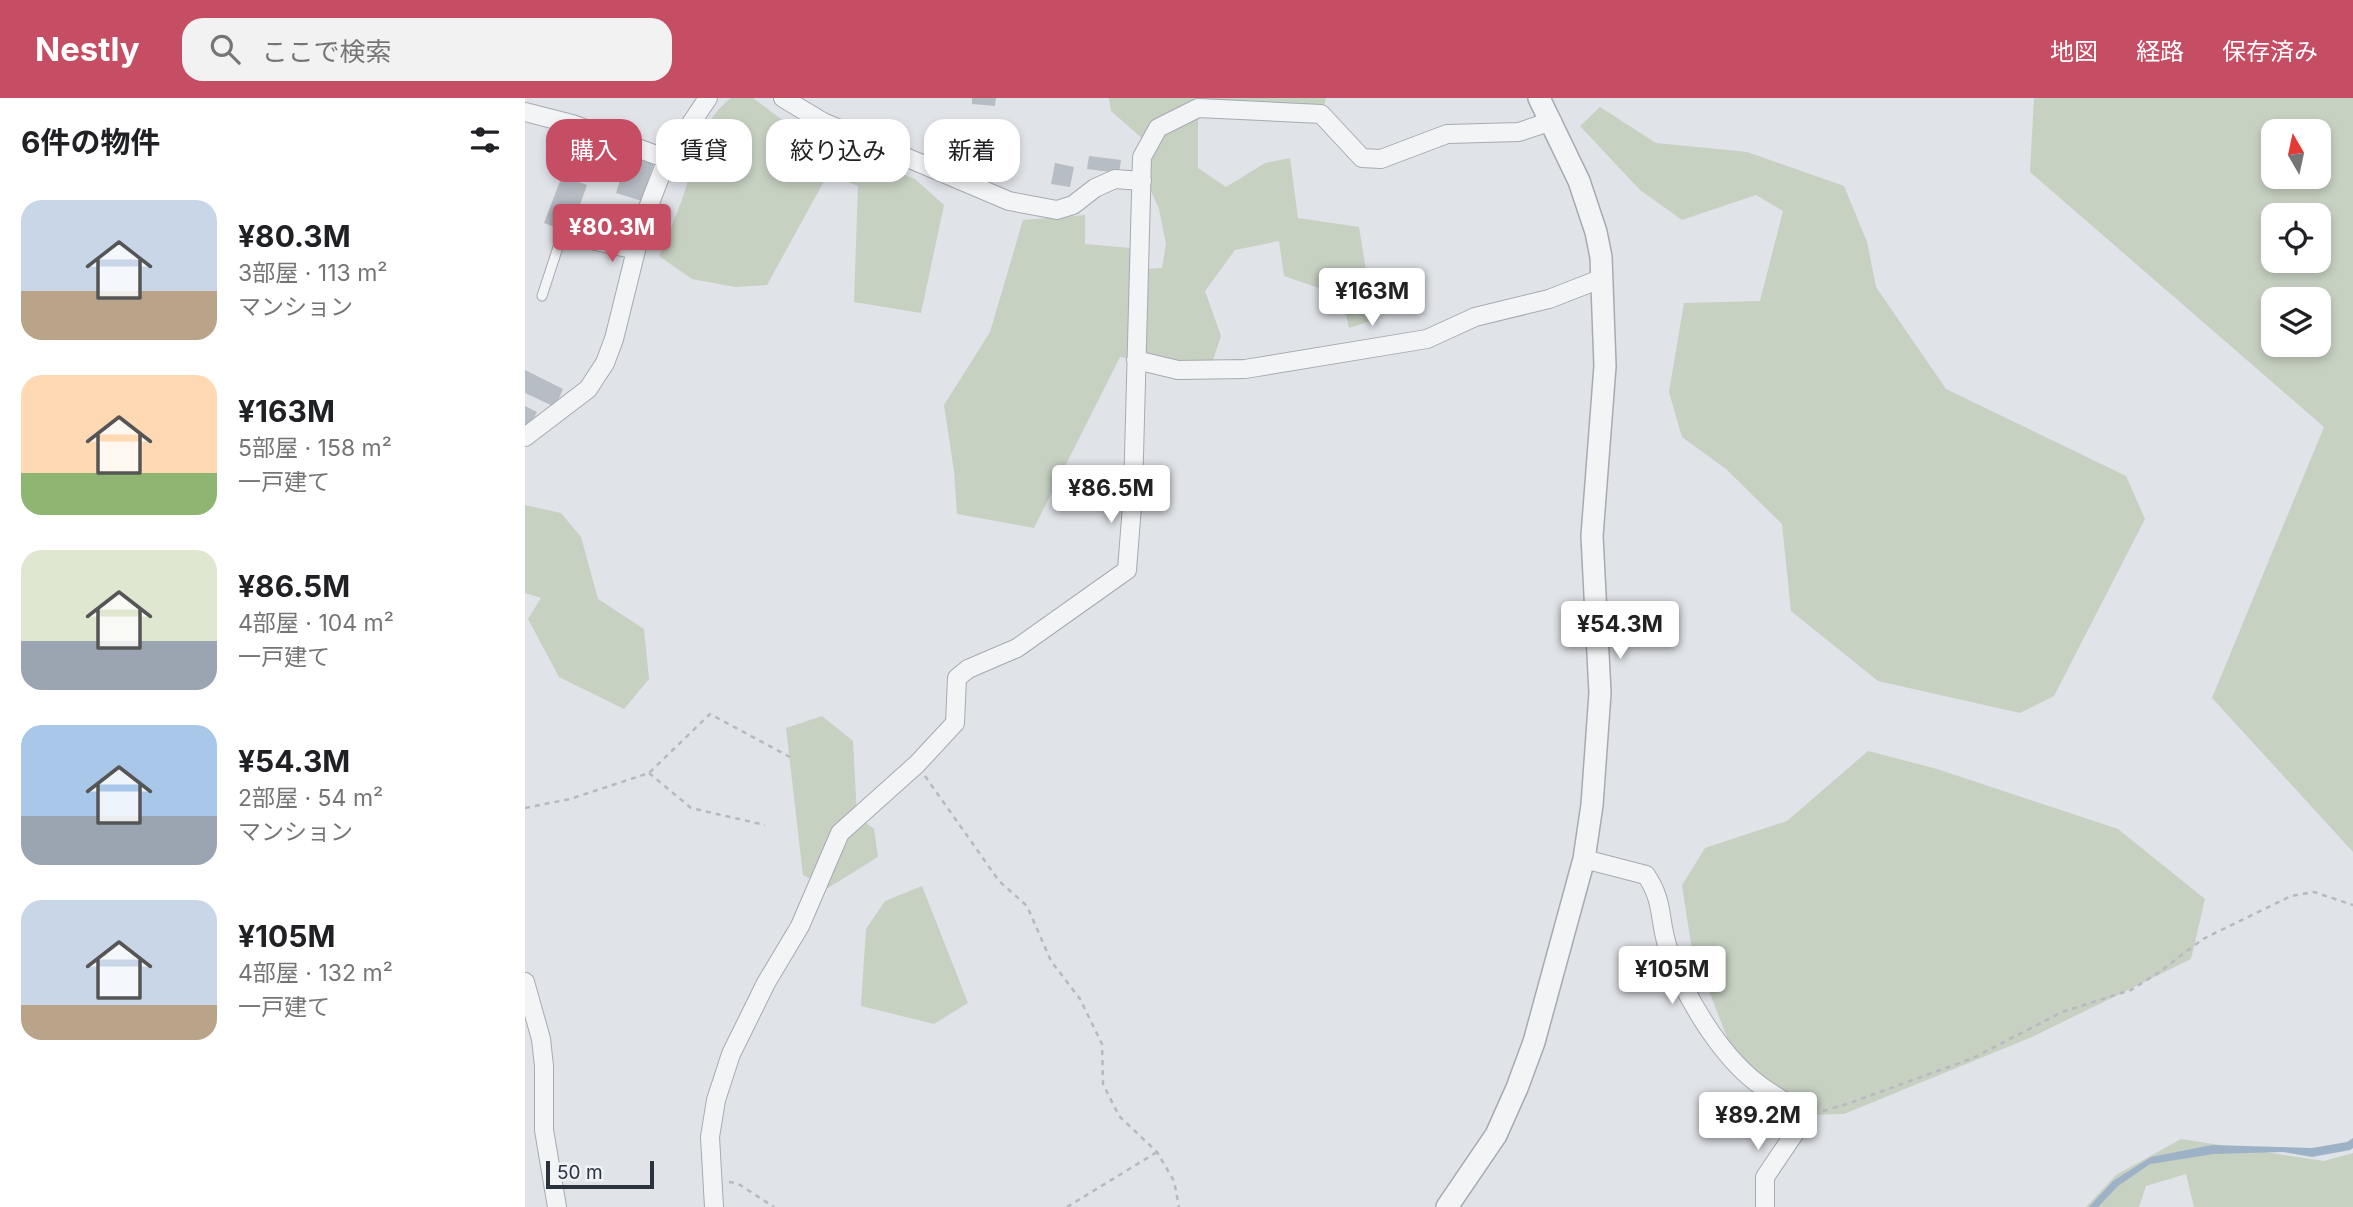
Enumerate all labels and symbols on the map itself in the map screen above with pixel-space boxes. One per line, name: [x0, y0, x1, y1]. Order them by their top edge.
north arrow: [2261, 119, 2331, 189]
pin: ¥80.3M: [555, 204, 669, 264]
pin: ¥163M: [1323, 268, 1421, 328]
pin: ¥86.5M: [1054, 466, 1168, 525]
pin: ¥54.3M: [1563, 602, 1677, 661]
pin: ¥105M: [1623, 946, 1721, 1006]
pin: ¥89.2M: [1701, 1093, 1815, 1152]
scale bar: [546, 1158, 655, 1190]

